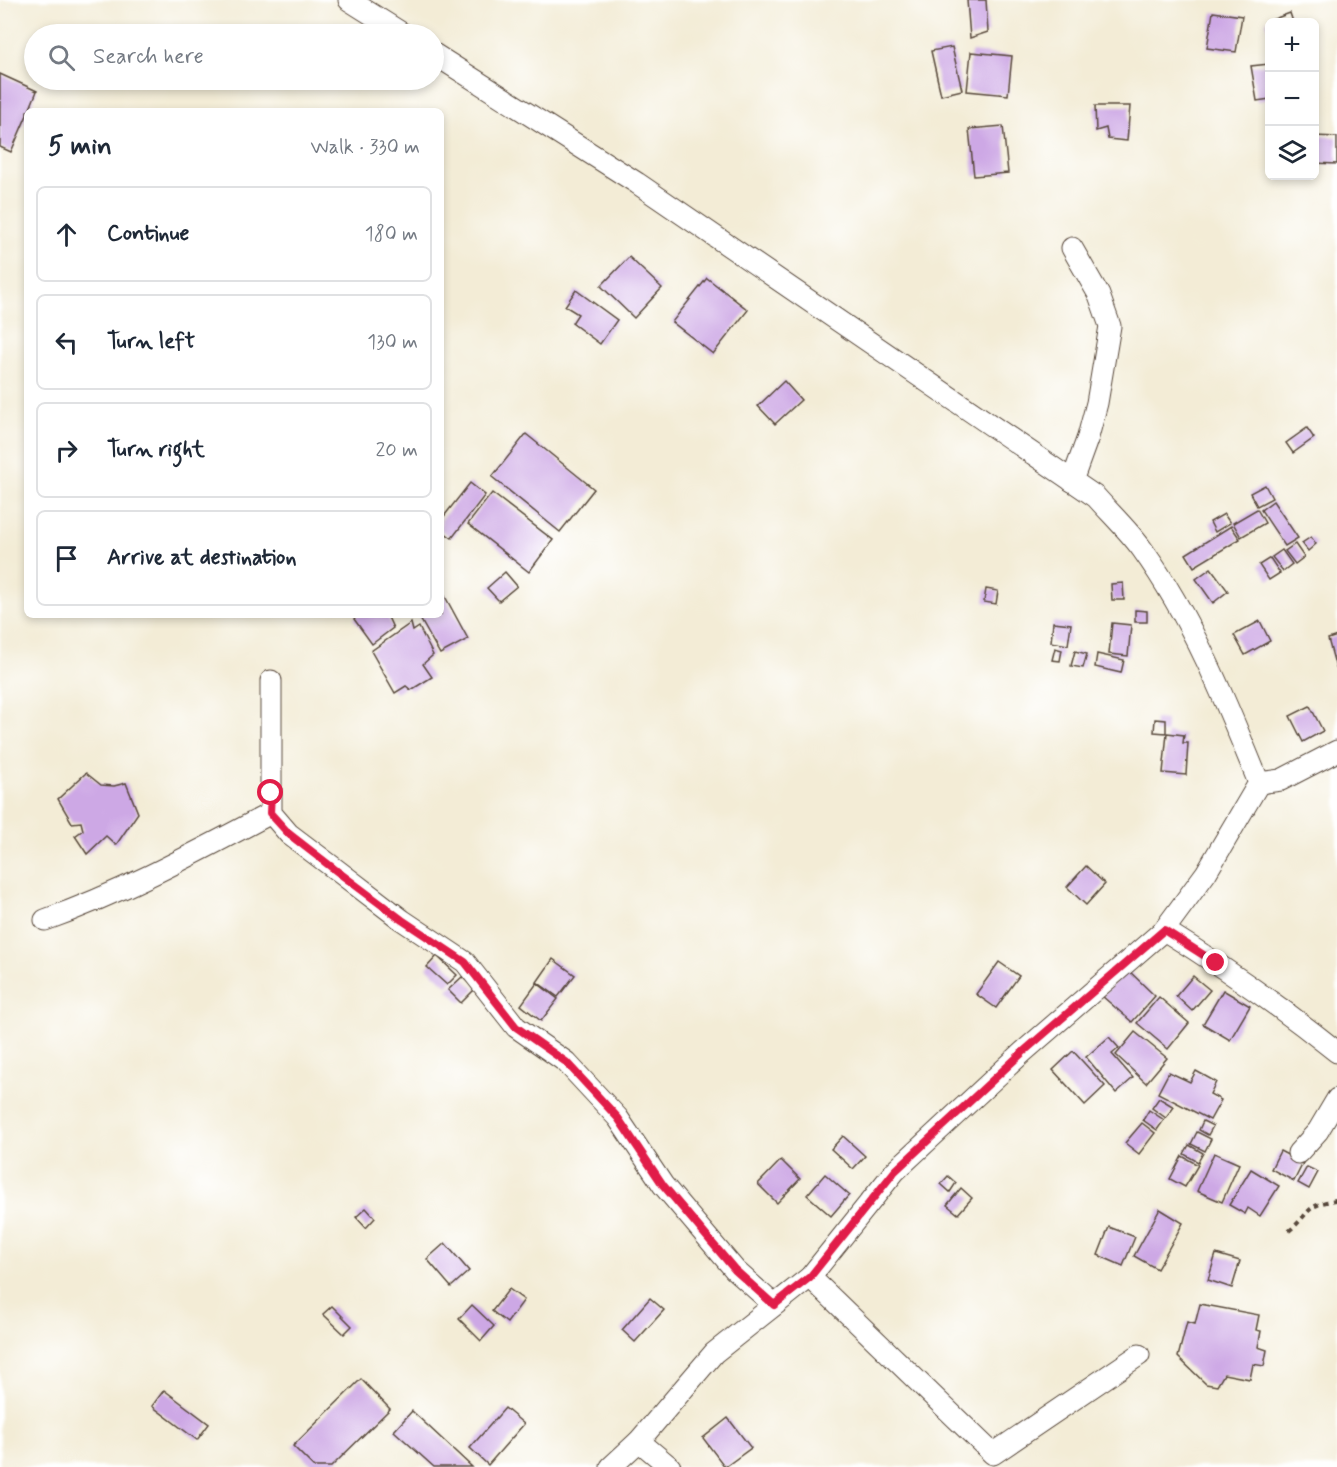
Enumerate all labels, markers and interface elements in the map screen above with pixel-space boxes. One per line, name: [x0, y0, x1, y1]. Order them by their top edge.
map controls: [1265, 18, 1319, 180]
button: +: [1265, 18, 1319, 72]
search box: [24, 24, 444, 90]
icon: search: [45, 41, 78, 74]
text: Search here: [93, 43, 204, 71]
button: −: [1265, 72, 1319, 126]
button: layers: [1265, 126, 1319, 180]
text: 5 min: [48, 130, 112, 164]
text: Walk · 330 m: [311, 134, 420, 161]
icon: ahead: [50, 218, 83, 251]
text: Continue: [107, 220, 189, 248]
text: 180 m: [365, 221, 418, 248]
icon: left: [50, 326, 83, 359]
text: Turn left: [107, 328, 195, 356]
text: 130 m: [367, 329, 418, 356]
icon: right: [50, 434, 83, 467]
text: Turn right: [107, 436, 205, 464]
text: 20 m: [375, 437, 418, 464]
icon: arrive: [50, 542, 83, 575]
text: Arrive at destination: [107, 544, 297, 572]
route start: [257, 779, 283, 805]
route end: [1202, 949, 1228, 975]

